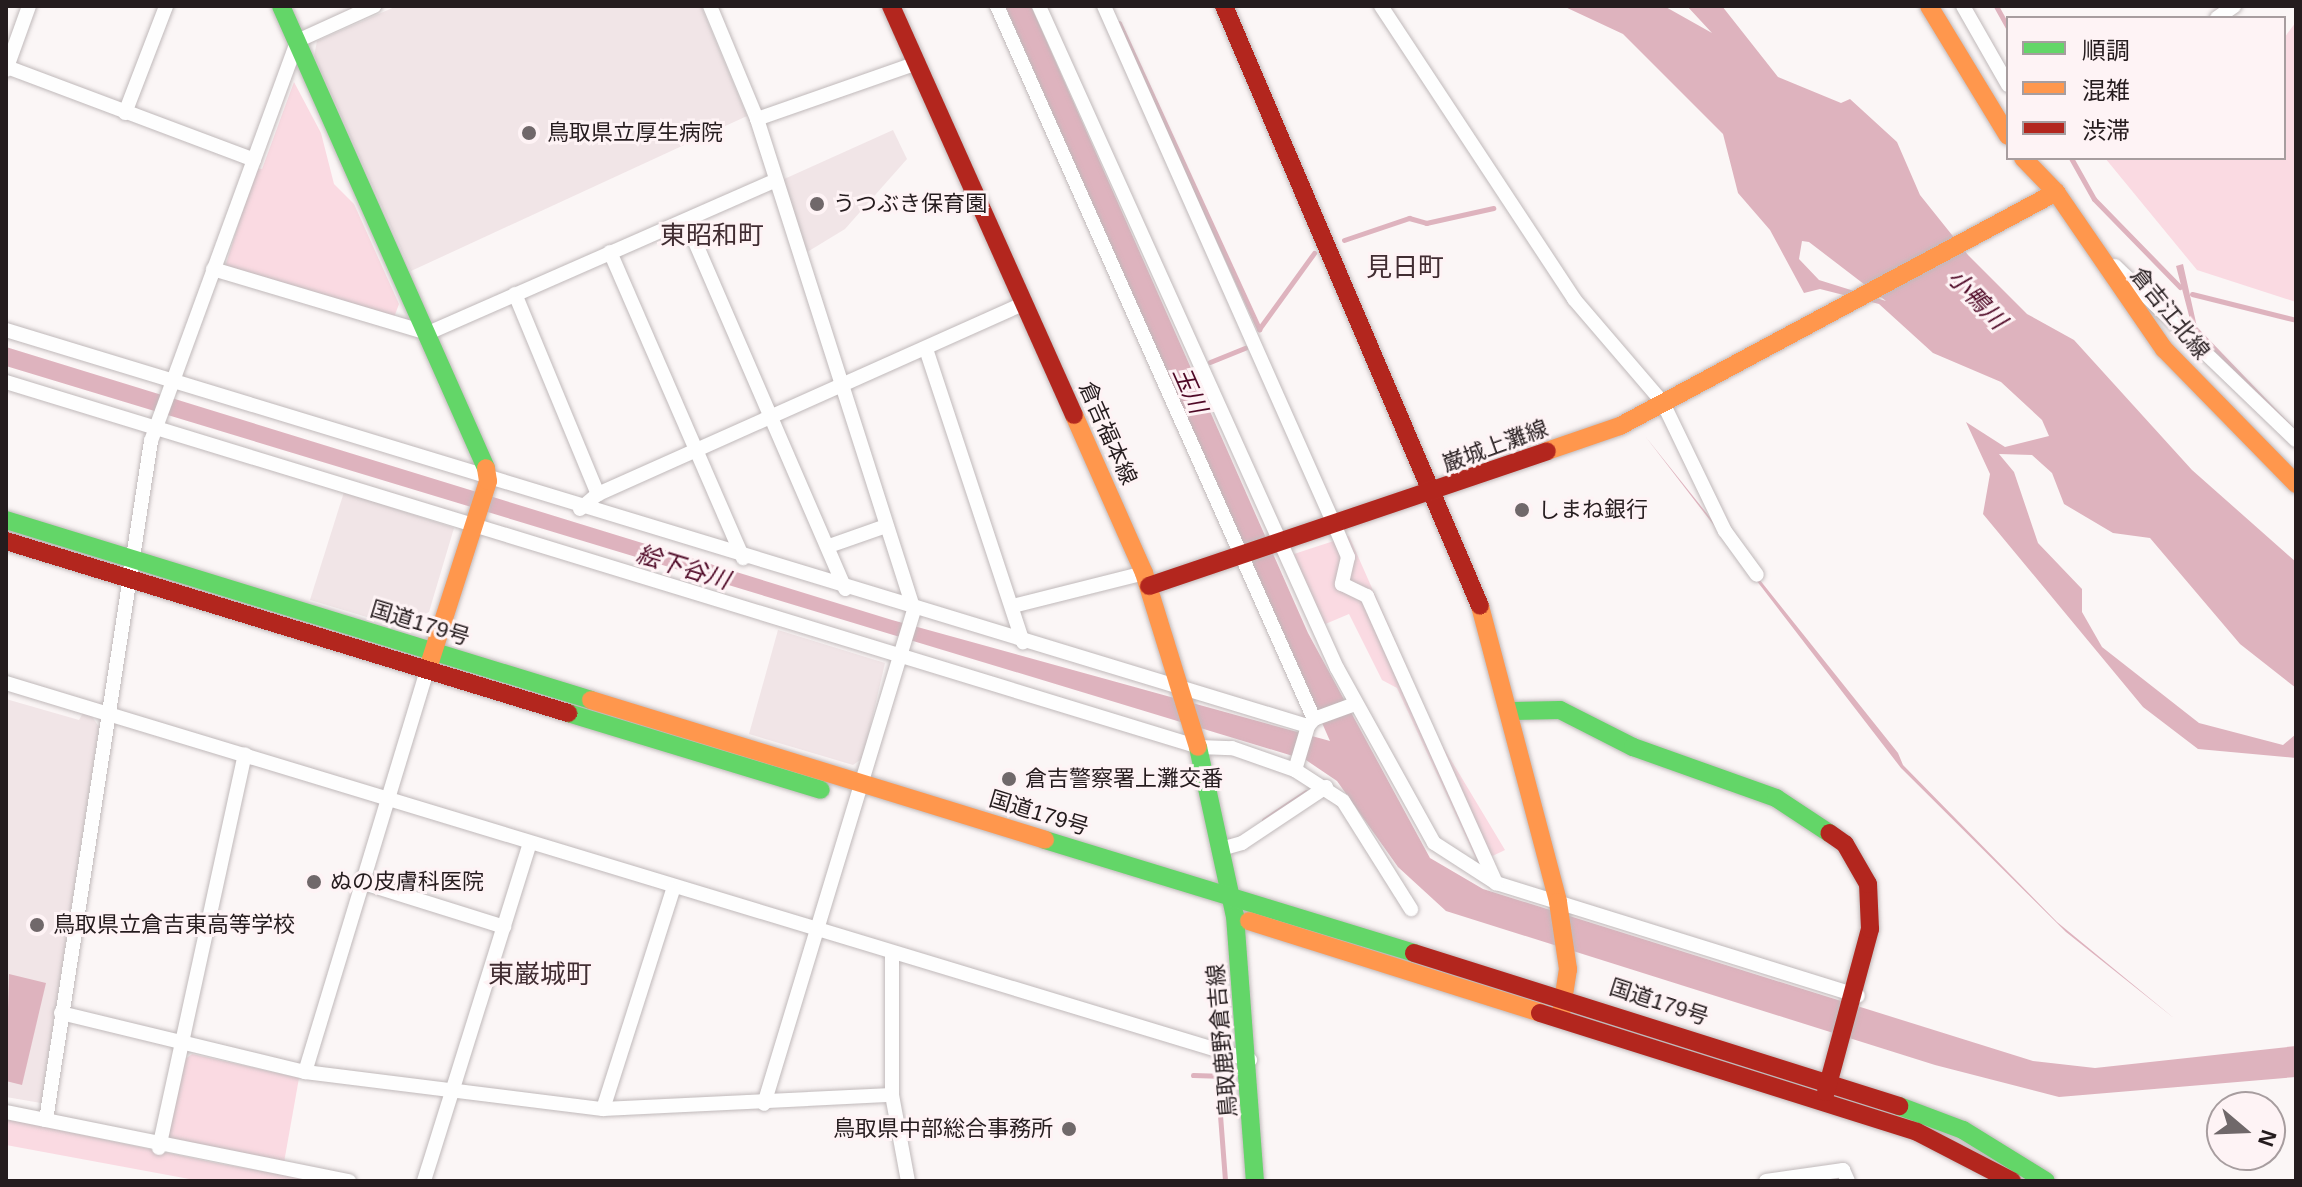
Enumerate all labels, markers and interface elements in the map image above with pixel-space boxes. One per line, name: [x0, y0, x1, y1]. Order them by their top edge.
legend: [2006, 16, 2286, 160]
text: 順調: [2082, 37, 2130, 64]
text: 混雑: [2082, 77, 2130, 104]
text: 渋滞: [2082, 117, 2130, 144]
place label: 鳥取県立厚生病院: [547, 120, 723, 146]
marker: 鳥取県立厚生病院: [518, 122, 540, 144]
place label: うつぶき保育園: [833, 191, 987, 217]
marker: うつぶき保育園: [808, 195, 826, 213]
district label: 東昭和町: [660, 220, 764, 252]
district label: 見日町: [1366, 252, 1444, 284]
street label: 倉吉江北線: [2125, 262, 2215, 364]
water label: 小鴨川: [1942, 263, 2012, 335]
water label: 玉川: [1167, 362, 1213, 418]
street label: 倉吉福本線: [1074, 377, 1142, 489]
street label: 巌城上灘線: [1439, 415, 1551, 477]
place label: しまね銀行: [1538, 497, 1648, 523]
marker: しまね銀行: [1513, 501, 1531, 519]
water label: 絵下谷川: [633, 539, 733, 595]
street label: 国道179号: [367, 595, 473, 651]
place label: 倉吉警察署上灘交番: [1025, 766, 1223, 792]
marker: 倉吉警察署上灘交番: [1000, 770, 1018, 788]
street label: 国道179号: [986, 785, 1092, 841]
place label: ぬの皮膚科医院: [330, 869, 484, 895]
marker: ぬの皮膚科医院: [305, 873, 323, 891]
place label: 鳥取県立倉吉東高等学校: [53, 912, 295, 938]
marker: 鳥取県立倉吉東高等学校: [28, 916, 46, 934]
district label: 東巌城町: [488, 959, 592, 991]
street label: 鳥取鹿野倉吉線: [1202, 963, 1242, 1119]
street label: 国道179号: [1606, 974, 1712, 1030]
north arrow: [2206, 1091, 2286, 1171]
place label: 鳥取県中部総合事務所: [833, 1116, 1053, 1142]
marker: 鳥取県中部総合事務所: [1060, 1120, 1078, 1138]
text: N: [2253, 1127, 2282, 1150]

